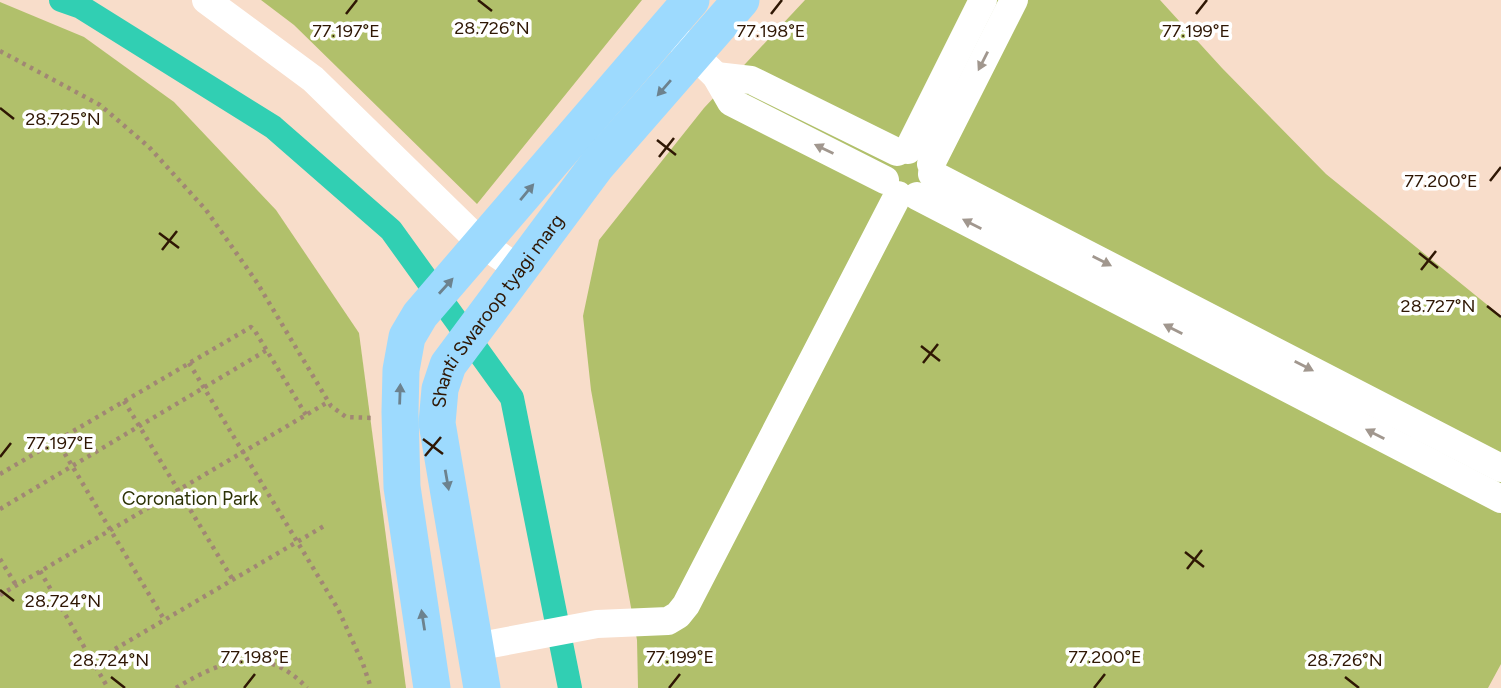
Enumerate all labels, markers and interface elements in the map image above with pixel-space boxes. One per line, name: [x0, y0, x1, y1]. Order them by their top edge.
text: 28.726°N: [454, 17, 530, 39]
text: 77.197°E: [312, 20, 380, 42]
text: 77.198°E: [736, 20, 806, 42]
text: 77.199°E: [1162, 20, 1230, 42]
one-way arrow: [977, 51, 988, 71]
one-way arrow: [657, 80, 672, 97]
text: 28.725°N: [25, 108, 101, 130]
one-way arrow: [814, 144, 834, 155]
text: 77.200°E: [1404, 170, 1478, 192]
one-way arrow: [519, 184, 534, 201]
street label: Shanti Swaroop tyagi marg: [427, 209, 568, 409]
one-way arrow: [962, 218, 981, 230]
one-way arrow: [1092, 255, 1112, 267]
one-way arrow: [437, 277, 453, 294]
text: 28.727°N: [1401, 295, 1475, 317]
one-way arrow: [1164, 323, 1183, 335]
one-way arrow: [1294, 360, 1314, 371]
one-way arrow: [395, 383, 406, 405]
one-way arrow: [1365, 428, 1385, 440]
text: 77.197°E: [26, 432, 94, 454]
one-way arrow: [442, 469, 453, 491]
park label: Coronation Park: [122, 487, 259, 510]
text: 28.724°N: [25, 590, 101, 612]
one-way arrow: [417, 609, 428, 631]
text: 77.198°E: [220, 646, 290, 668]
text: 77.199°E: [646, 646, 714, 668]
text: 77.200°E: [1068, 646, 1142, 668]
text: 28.724°N: [73, 649, 149, 671]
text: 28.726°N: [1307, 649, 1383, 671]

